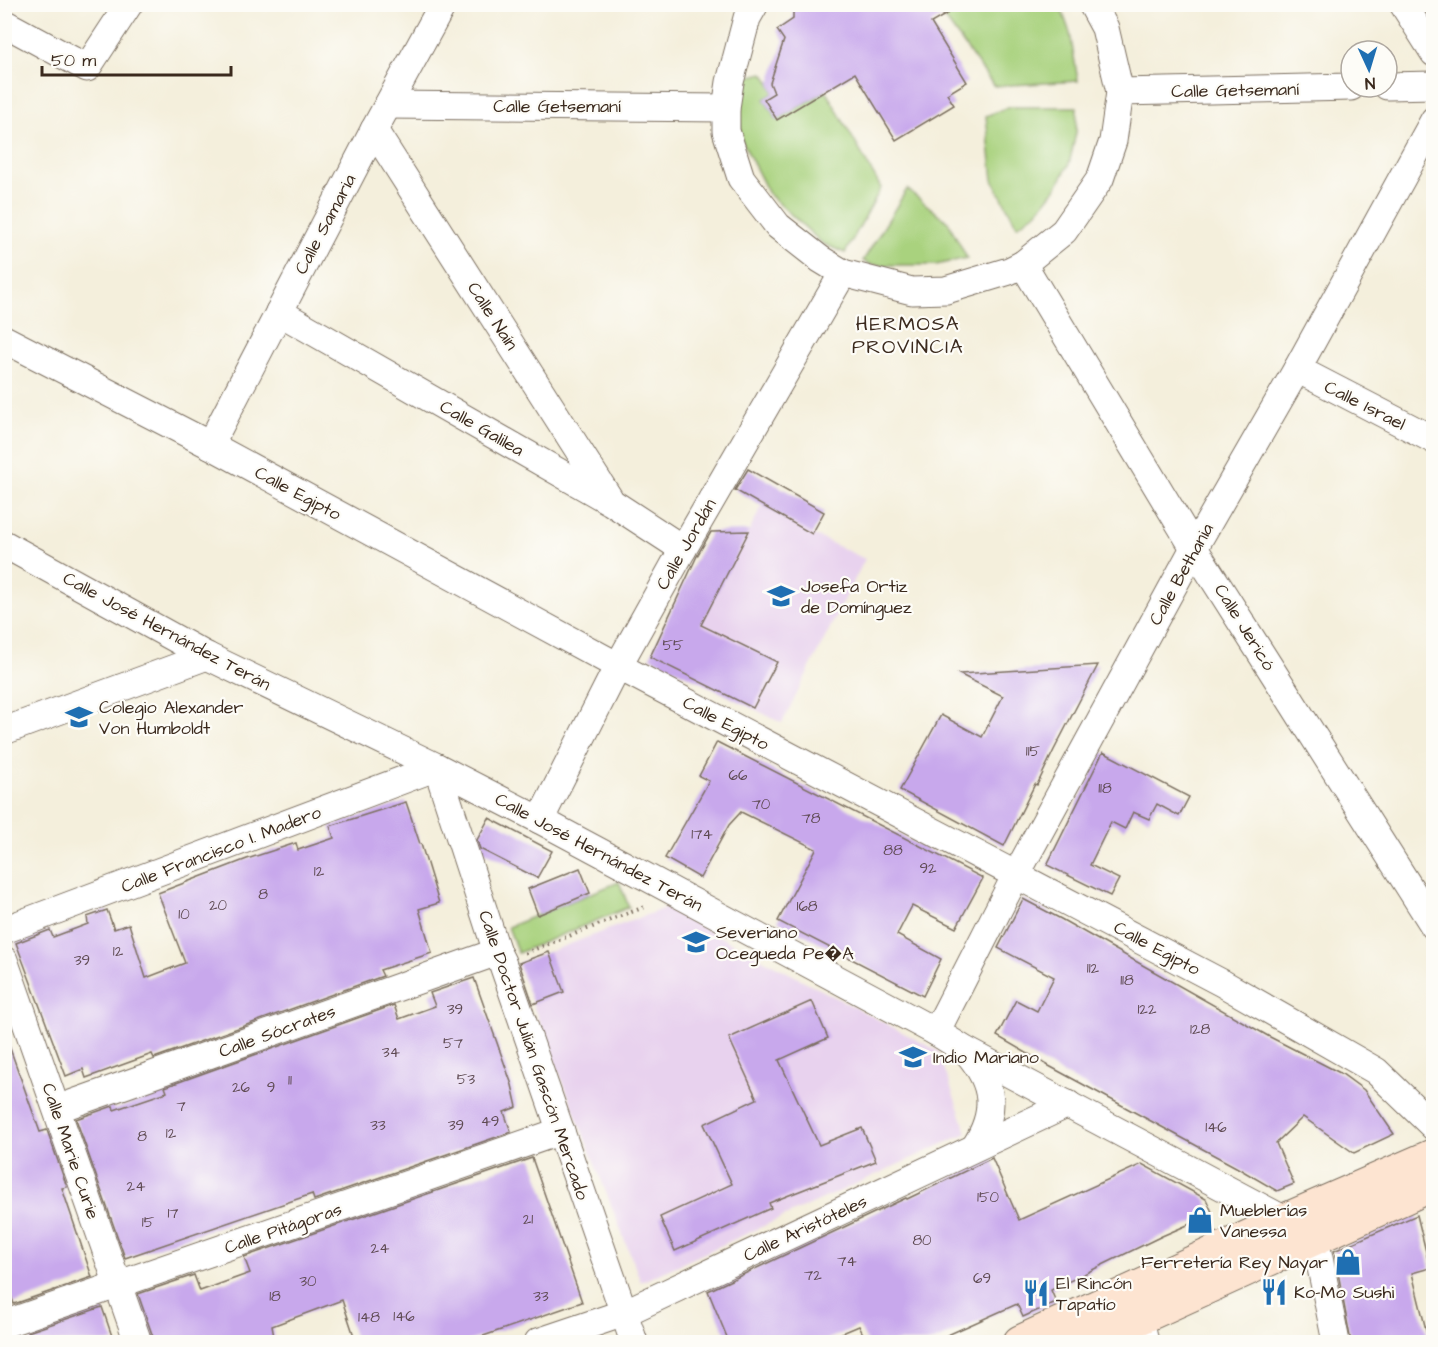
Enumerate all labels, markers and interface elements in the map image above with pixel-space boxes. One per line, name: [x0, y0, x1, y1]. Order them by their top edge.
scale bar: [42, 39, 231, 77]
north arrow: [1339, 39, 1399, 99]
text: 50 m: [51, 48, 96, 73]
text: N: [1364, 72, 1376, 94]
street label: Calle Getsemaní: [1171, 77, 1299, 104]
street label: Calle Getsemaní: [493, 94, 621, 119]
street label: Calle Samaria: [289, 170, 362, 279]
street label: Calle Naín: [461, 277, 524, 355]
district label: HERMOSA PROVINCIA: [852, 310, 964, 361]
street label: Calle Israel: [1320, 374, 1410, 437]
street label: Calle Galilea: [435, 394, 528, 463]
street label: Calle Egipto: [250, 460, 345, 528]
street label: Calle Jordán: [650, 494, 723, 594]
street label: Calle Bethania: [1143, 519, 1220, 630]
street label: Calle José Hernández Terán: [58, 566, 275, 697]
place label: Josefa Ortiz de Domínguez: [801, 574, 912, 621]
street label: Calle Jericó: [1208, 579, 1281, 675]
school or university icon: Josefa Ortiz de Domínguez: [766, 581, 796, 611]
house number: 55: [662, 635, 684, 656]
street label: Calle Egipto: [678, 690, 773, 758]
place label: Colegio Alexander Von Humboldt: [99, 695, 243, 741]
school or university icon: Colegio Alexander Von Humboldt: [64, 702, 94, 732]
house number: 115: [1026, 741, 1041, 762]
house number: 66: [729, 765, 748, 786]
house number: 118: [1098, 778, 1112, 799]
street label: Calle José Hernández Terán: [490, 787, 707, 918]
house number: 70: [752, 794, 771, 815]
street label: Calle Francisco I. Madero: [118, 800, 325, 899]
house number: 78: [802, 808, 821, 829]
house number: 174: [691, 824, 713, 845]
house number: 88: [883, 840, 903, 861]
house number: 92: [919, 858, 937, 879]
house number: 12: [314, 861, 325, 882]
house number: 8: [258, 884, 268, 905]
house number: 20: [209, 895, 228, 916]
house number: 168: [796, 896, 818, 917]
house number: 10: [178, 904, 190, 925]
street label: Calle Doctor Julián Gascón Mercado: [472, 907, 595, 1203]
street label: Calle Egipto: [1109, 915, 1204, 983]
place label: Severiano Ocegueda Pe�A: [716, 920, 854, 967]
school or university icon: Severiano Ocegueda Pe�A: [681, 927, 711, 957]
house number: 12: [113, 941, 124, 962]
house number: 39: [74, 950, 90, 971]
house number: 112: [1087, 958, 1100, 979]
house number: 118: [1120, 970, 1134, 991]
street label: Calle Sócrates: [215, 999, 339, 1064]
house number: 39: [447, 999, 463, 1020]
house number: 122: [1137, 999, 1157, 1020]
house number: 128: [1190, 1019, 1210, 1040]
house number: 57: [443, 1033, 463, 1054]
house number: 34: [382, 1042, 400, 1063]
school or university icon: Indio Mariano: [898, 1042, 928, 1072]
place label: Indio Mariano: [933, 1045, 1039, 1070]
house number: 53: [457, 1069, 475, 1090]
house number: 11: [288, 1070, 292, 1091]
house number: 26: [232, 1077, 251, 1098]
house number: 9: [267, 1077, 275, 1098]
street label: Calle Marie Curie: [36, 1080, 106, 1223]
house number: 7: [176, 1096, 186, 1117]
house number: 49: [481, 1111, 499, 1132]
house number: 33: [370, 1115, 386, 1136]
house number: 39: [448, 1115, 464, 1136]
house number: 146: [1205, 1117, 1227, 1138]
house number: 12: [166, 1123, 177, 1144]
house number: 8: [137, 1126, 147, 1147]
house number: 24: [127, 1176, 145, 1197]
house number: 150: [977, 1187, 1000, 1208]
street label: Calle Aristóteles: [739, 1189, 871, 1268]
street label: Calle Pitágoras: [221, 1197, 346, 1261]
place label: Mueblerías Vanessa: [1220, 1198, 1307, 1244]
house number: 17: [167, 1203, 179, 1224]
shop icon: Mueblerías Vanessa: [1185, 1205, 1215, 1235]
house number: 21: [523, 1209, 533, 1230]
house number: 15: [142, 1212, 155, 1233]
house number: 80: [912, 1230, 932, 1251]
house number: 24: [371, 1238, 389, 1259]
shop icon: Ferretería Rey Nayar: [1333, 1247, 1363, 1277]
place label: Ferretería Rey Nayar: [1141, 1250, 1328, 1276]
house number: 74: [837, 1251, 857, 1272]
house number: 72: [804, 1265, 822, 1286]
house number: 69: [973, 1268, 991, 1289]
house number: 30: [299, 1271, 317, 1292]
place label: El Rincón Tapatío: [1056, 1271, 1132, 1317]
restaurant icon: Ko-Mo Sushi: [1259, 1277, 1289, 1307]
restaurant icon: El Rincón Tapatío: [1021, 1278, 1051, 1308]
place label: Ko-Mo Sushi: [1294, 1280, 1394, 1305]
house number: 18: [269, 1286, 281, 1307]
house number: 33: [533, 1286, 549, 1307]
house number: 146: [393, 1306, 415, 1327]
house number: 148: [358, 1307, 380, 1328]

